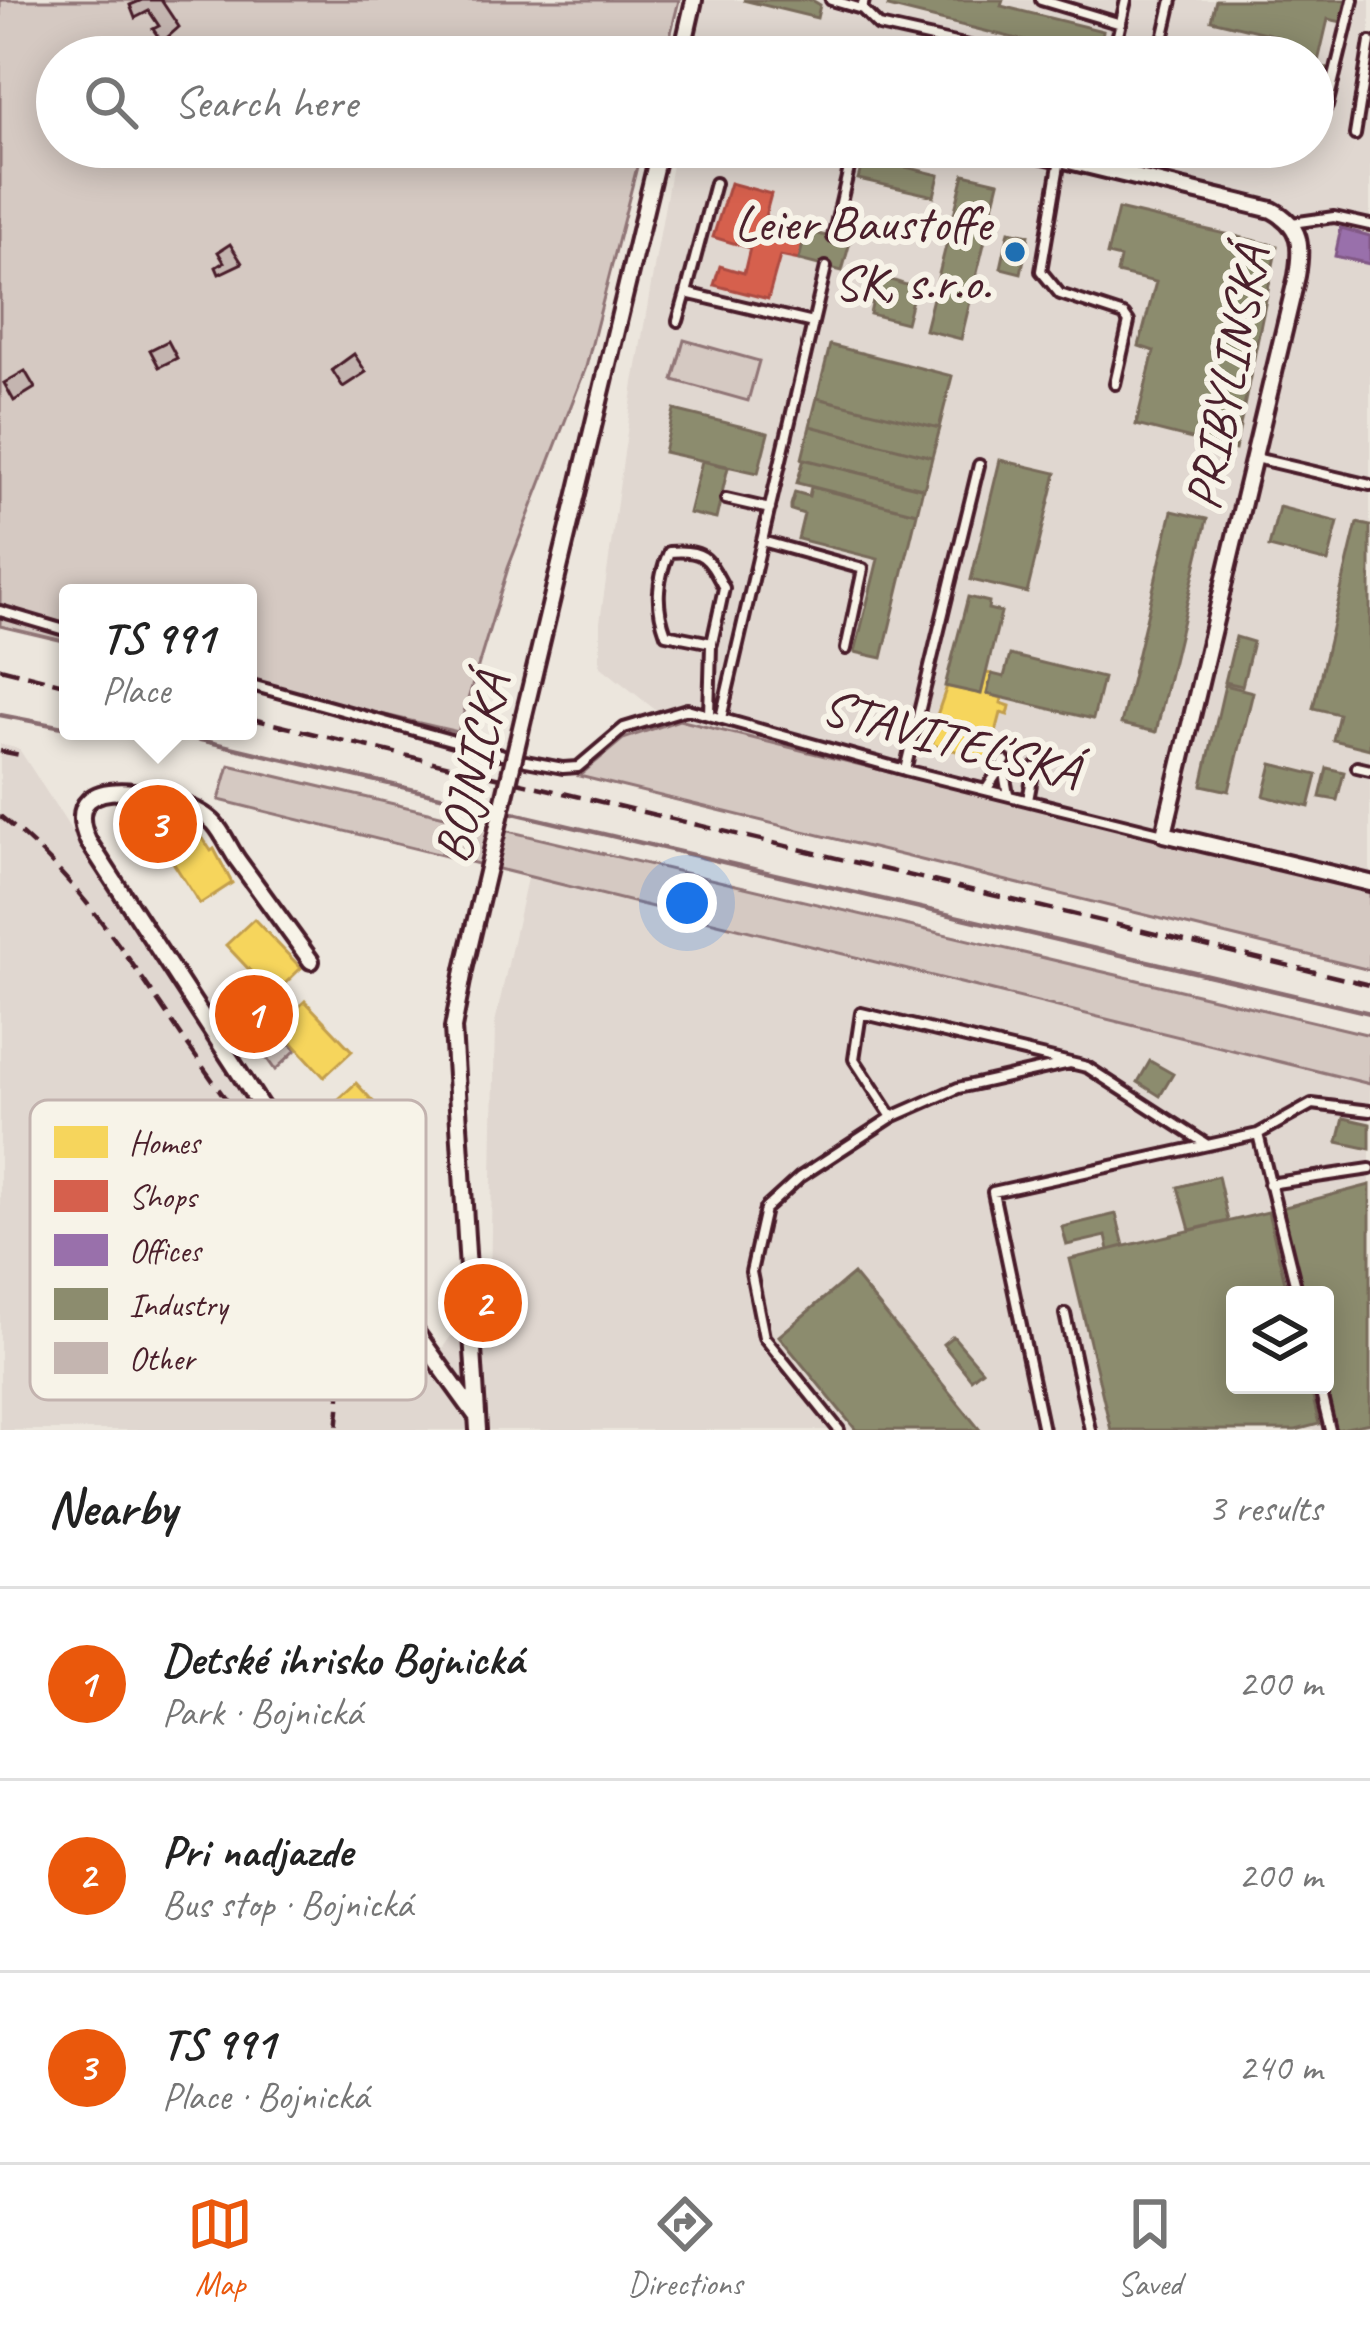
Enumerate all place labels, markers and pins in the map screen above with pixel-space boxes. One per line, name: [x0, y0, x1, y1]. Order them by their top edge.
place label: Leier Baustoffe SK, s.r.o.: [734, 191, 994, 314]
marker: Leier Baustoffe SK, s.r.o.: [1002, 239, 1028, 265]
pin: 3: [119, 779, 197, 869]
pin: 1: [215, 969, 293, 1059]
pin: 2: [444, 1258, 522, 1348]

